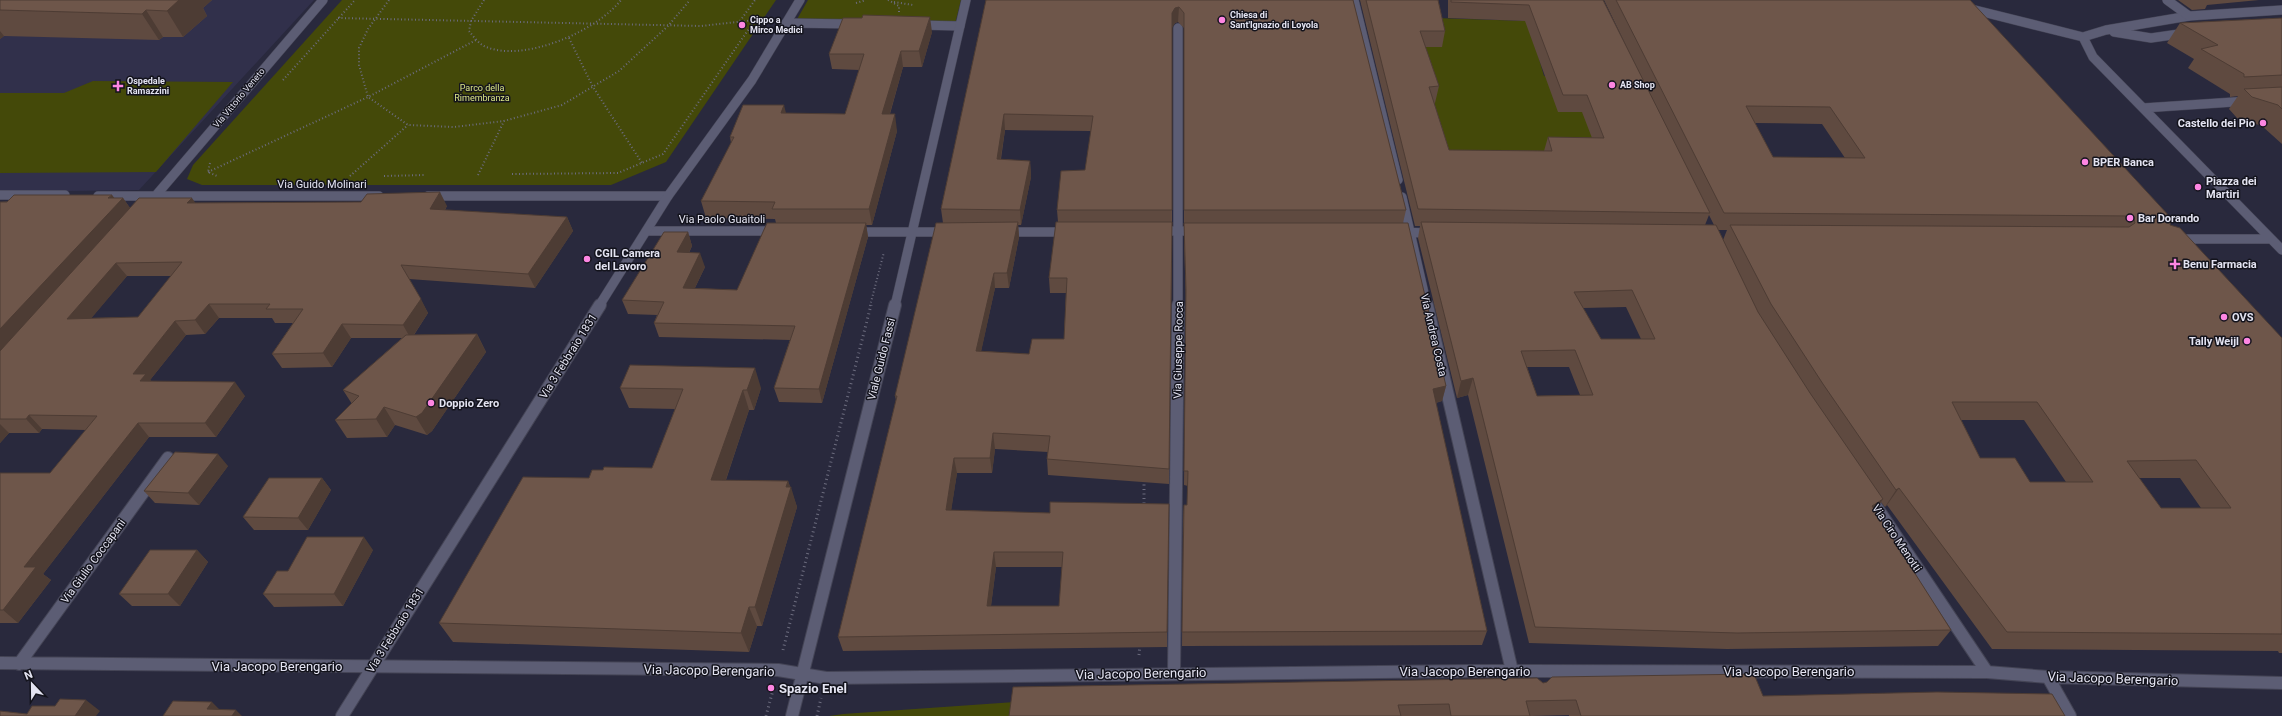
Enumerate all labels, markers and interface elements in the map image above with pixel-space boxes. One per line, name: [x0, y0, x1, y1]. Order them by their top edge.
place label: Chiesa di Sant'Ignazio di Loyola: [1230, 10, 1318, 30]
place label: Cippo a Mirco Medici: [750, 15, 803, 35]
marker: Chiesa di Sant'Ignazio di Loyola: [1217, 15, 1227, 25]
marker: Cippo a Mirco Medici: [737, 20, 747, 30]
street label: Via Vittorio Veneto: [211, 66, 267, 130]
place label: Ospedale Ramazzini: [127, 76, 169, 96]
marker: Ospedale Ramazzini: [112, 80, 124, 92]
marker: AB Shop: [1607, 80, 1617, 90]
place label: AB Shop: [1620, 80, 1655, 90]
park label: Parco della Rimembranza: [454, 83, 510, 103]
place label: Castello dei Pio: [2178, 117, 2255, 130]
marker: Castello dei Pio: [2258, 118, 2268, 128]
place label: BPER Banca: [2093, 156, 2154, 169]
marker: BPER Banca: [2080, 157, 2090, 167]
place label: Piazza dei Martiri: [2206, 175, 2257, 201]
street label: Via Guido Molinari: [277, 178, 367, 191]
marker: Piazza dei Martiri: [2193, 182, 2203, 192]
place label: Bar Dorando: [2138, 212, 2199, 225]
street label: Via Paolo Guaitoli: [679, 213, 765, 226]
marker: Bar Dorando: [2125, 213, 2135, 223]
place label: CGIL Camera del Lavoro: [595, 247, 660, 273]
marker: CGIL Camera del Lavoro: [582, 254, 592, 264]
place label: Benu Farmacia: [2183, 258, 2257, 271]
marker: Benu Farmacia: [2170, 259, 2180, 269]
street label: Via Andrea Costa: [1418, 292, 1449, 378]
street label: Via Giuseppe Rocca: [1171, 301, 1186, 399]
place label: OVS: [2232, 311, 2254, 324]
street label: Via 3 Febbraio 1831: [537, 312, 600, 401]
marker: OVS: [2219, 312, 2229, 322]
street label: Viale Guido Fassi: [865, 317, 898, 402]
place label: Tally Weijl: [2189, 335, 2239, 348]
marker: Tally Weijl: [2242, 336, 2252, 346]
place label: Doppio Zero: [439, 397, 499, 410]
marker: Doppio Zero: [426, 398, 436, 408]
street label: Via Ciro Menotti: [1869, 502, 1924, 574]
street label: Via Giulio Coccapani: [59, 517, 128, 606]
street label: Via 3 Febbraio 1831: [364, 586, 427, 675]
street label: Via Jacopo Berengario: [212, 659, 342, 674]
street label: Via Jacopo Berengario: [643, 662, 775, 679]
north arrow: [12, 664, 52, 704]
street label: Via Jacopo Berengario: [1400, 664, 1530, 679]
street label: Via Jacopo Berengario: [1724, 664, 1854, 679]
street label: Via Jacopo Berengario: [1075, 665, 1207, 682]
text: N: [22, 668, 35, 683]
street label: Via Jacopo Berengario: [2047, 669, 2179, 688]
place label: Spazio Enel: [779, 681, 847, 696]
marker: Spazio Enel: [766, 683, 776, 693]

